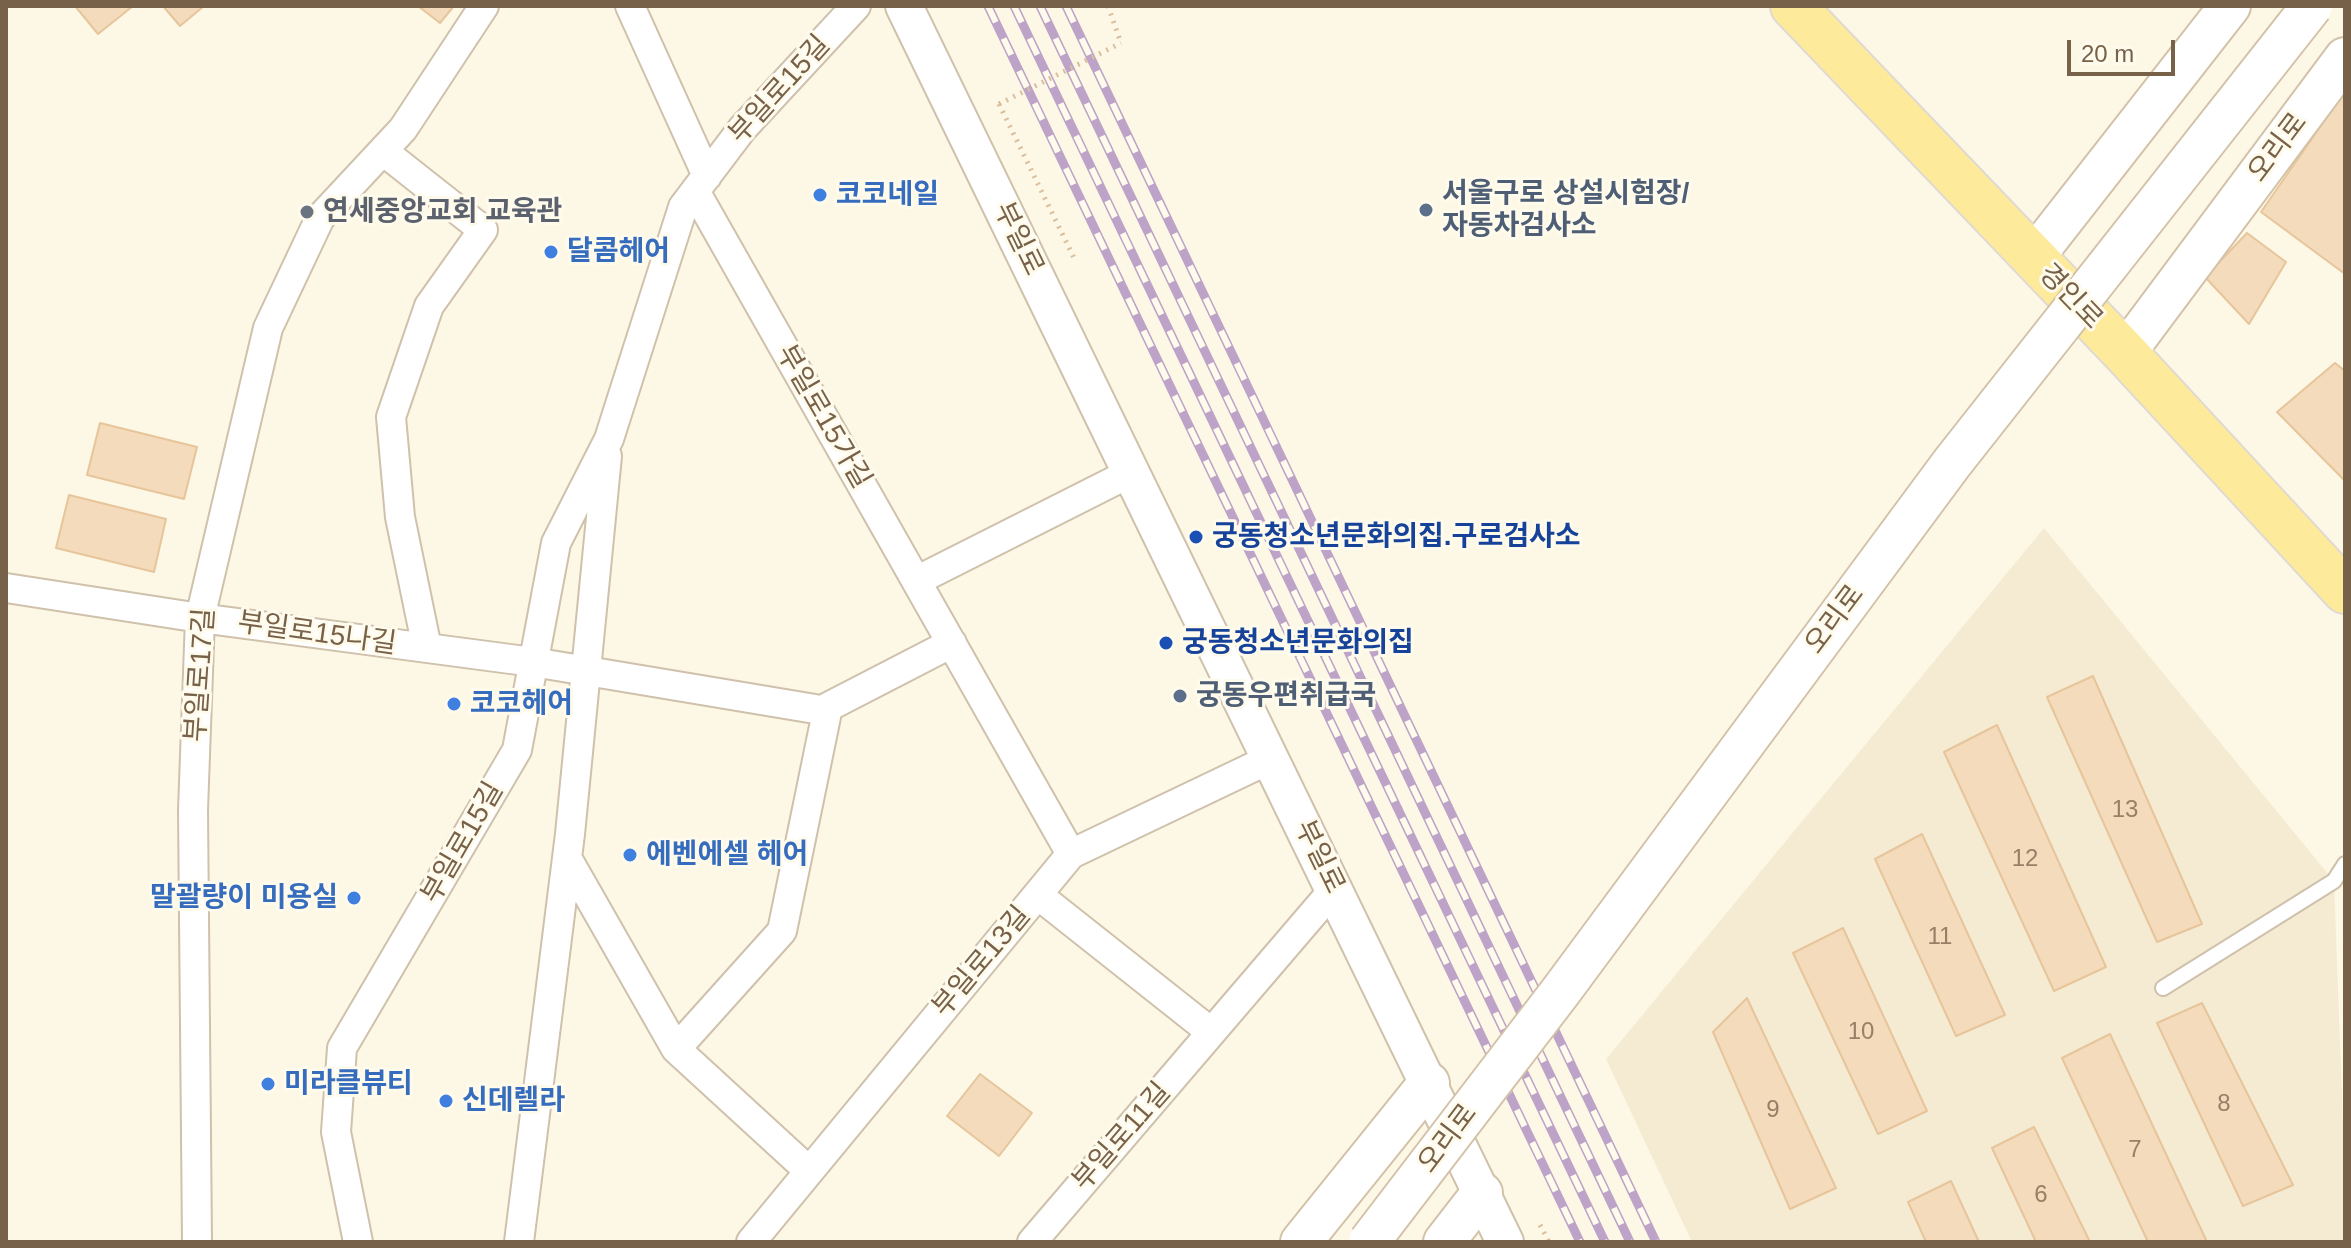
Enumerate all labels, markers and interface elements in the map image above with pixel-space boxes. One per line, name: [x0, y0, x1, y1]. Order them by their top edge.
scale bar: [2071, 24, 2179, 74]
street label: 부일로15길: [723, 29, 837, 151]
text: 20 m: [2081, 40, 2134, 67]
street label: 오리로: [2241, 107, 2315, 189]
place label: 서울구로 상설시험장/ 자동차검사소: [1442, 177, 1689, 243]
place label: 코코네일: [836, 178, 939, 212]
marker: 코코네일: [811, 186, 829, 204]
place label: 연세중앙교회 교육관: [323, 195, 563, 229]
street label: 부일로: [986, 197, 1050, 281]
marker: 서울구로 상설시험장/ 자동차검사소: [1417, 201, 1435, 219]
marker: 연세중앙교회 교육관: [298, 203, 316, 221]
place label: 달콤헤어: [567, 235, 670, 269]
marker: 달콤헤어: [542, 243, 560, 261]
street label: 경인로: [2031, 258, 2109, 336]
street label: 부일로15가길: [768, 339, 878, 495]
place label: 궁동청소년문화의집.구로검사소: [1212, 520, 1580, 554]
marker: 궁동청소년문화의집.구로검사소: [1187, 528, 1205, 546]
street label: 오리로: [1798, 579, 1872, 661]
street label: 부일로15나길: [235, 606, 399, 662]
street label: 부일로17길: [180, 607, 222, 743]
place label: 궁동청소년문화의집: [1182, 626, 1414, 660]
marker: 궁동청소년문화의집: [1157, 634, 1175, 652]
place label: 궁동우편취급국: [1196, 679, 1376, 713]
place label: 코코헤어: [470, 687, 573, 721]
marker: 궁동우편취급국: [1171, 687, 1189, 705]
marker: 코코헤어: [445, 695, 463, 713]
street label: 부일로15길: [415, 776, 511, 910]
house number: 13: [2112, 796, 2138, 824]
street label: 부일로: [1287, 815, 1351, 899]
place label: 에벤에셀 헤어: [646, 838, 808, 872]
house number: 12: [2012, 845, 2038, 873]
marker: 에벤에셀 헤어: [621, 846, 639, 864]
place label: 말괄량이 미용실: [150, 881, 338, 915]
marker: 말괄량이 미용실: [345, 889, 363, 907]
street label: 부일로13길: [926, 900, 1038, 1024]
house number: 11: [1928, 923, 1952, 951]
house number: 10: [1848, 1018, 1874, 1046]
place label: 미라클뷰티: [284, 1067, 413, 1101]
marker: 미라클뷰티: [259, 1075, 277, 1093]
street label: 부일로11길: [1066, 1076, 1178, 1198]
place label: 신데렐라: [462, 1084, 565, 1118]
house number: 8: [2217, 1090, 2231, 1118]
marker: 신데렐라: [437, 1092, 455, 1110]
house number: 9: [1766, 1096, 1780, 1124]
street label: 오리로: [1411, 1098, 1485, 1180]
house number: 7: [2128, 1136, 2142, 1164]
house number: 6: [2034, 1181, 2048, 1209]

